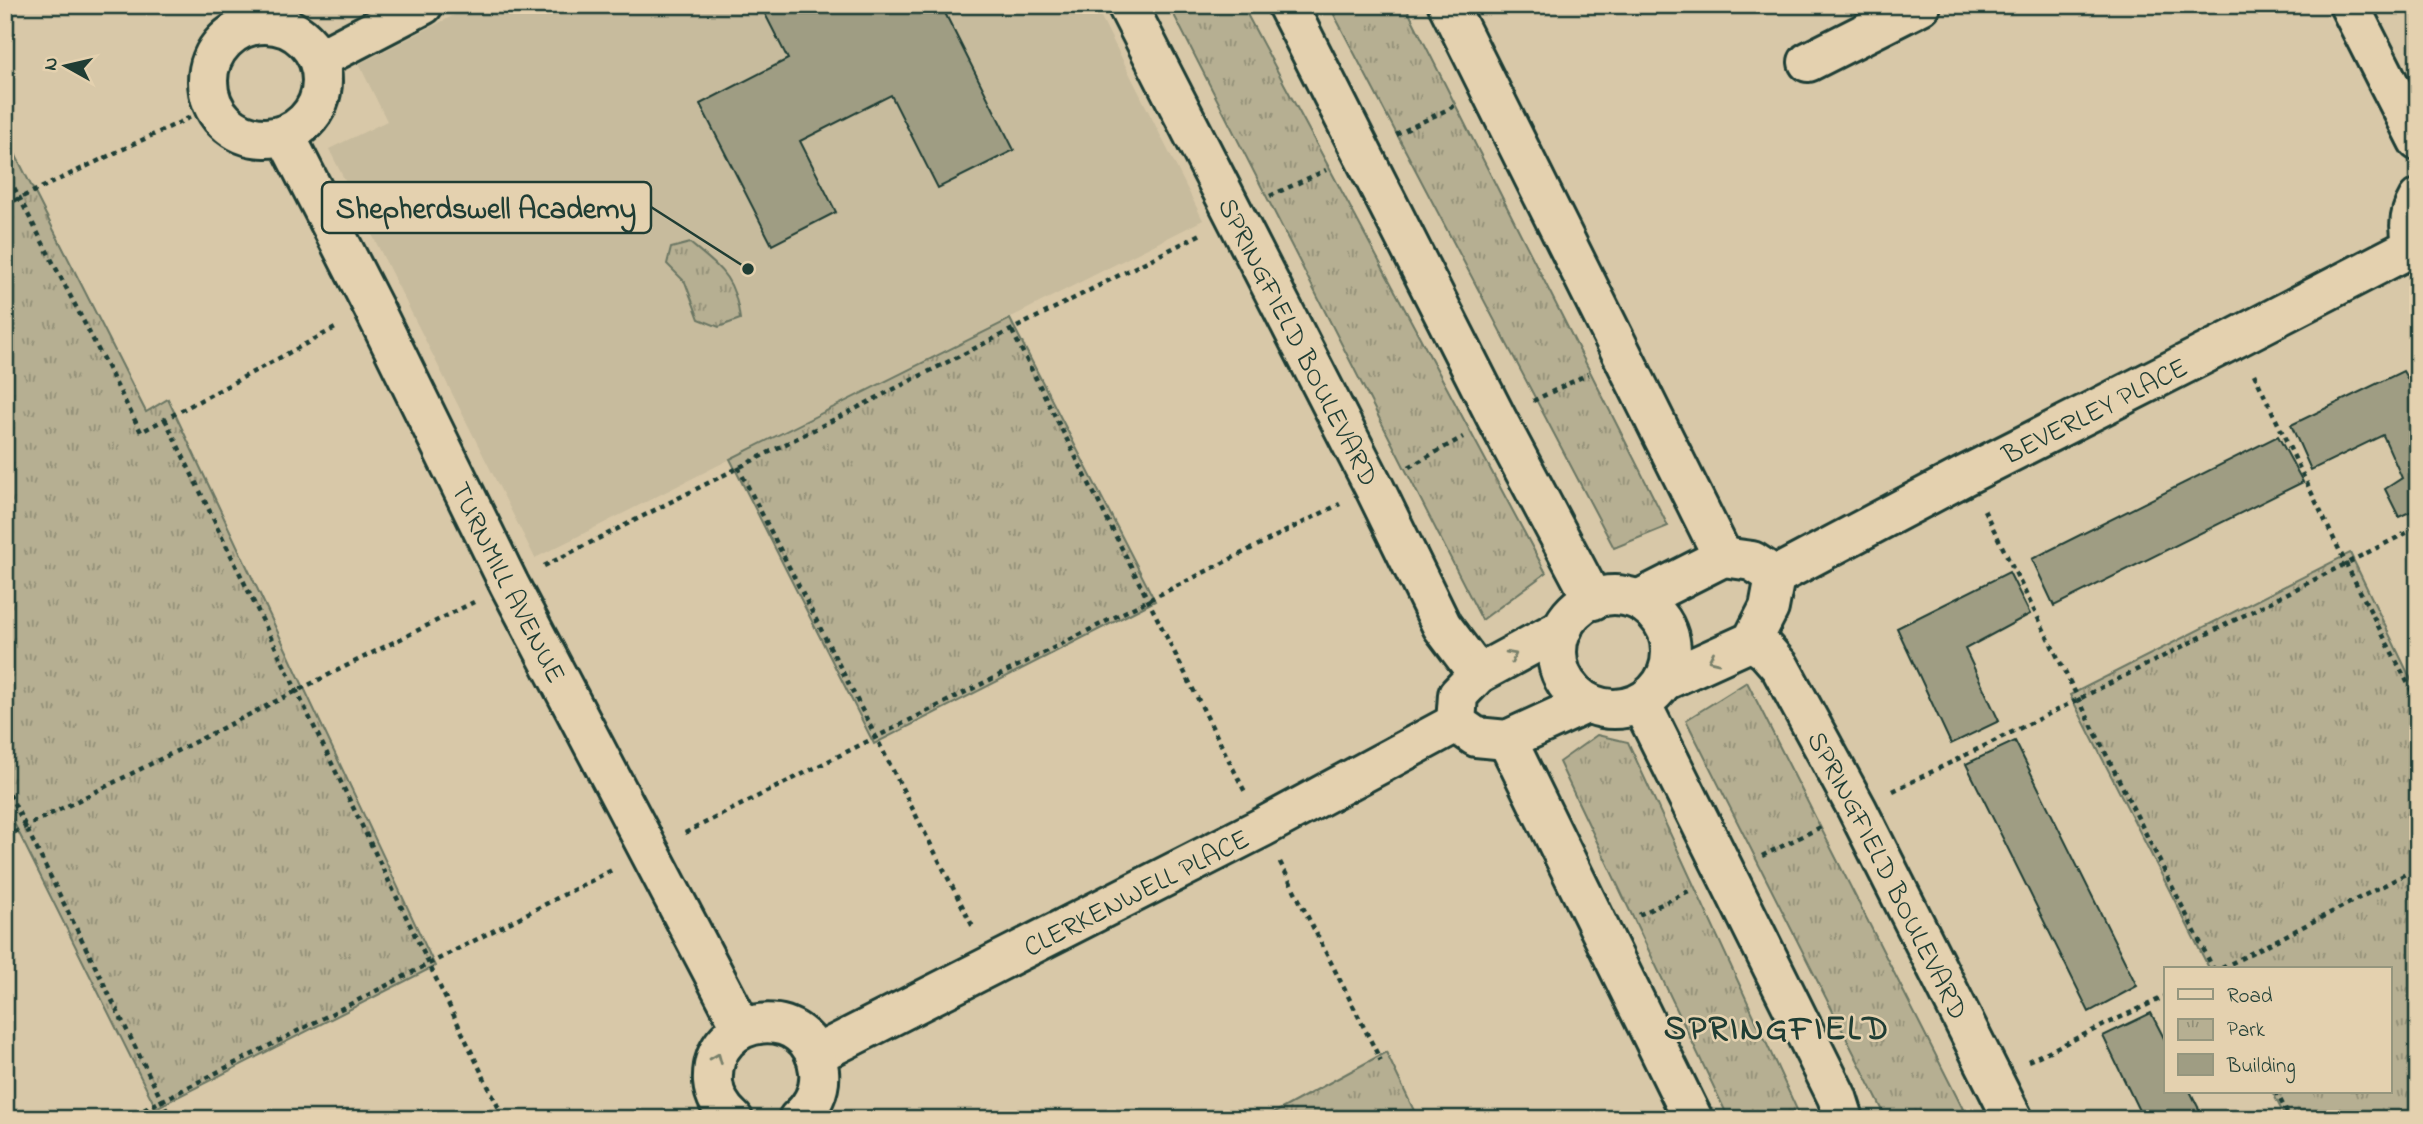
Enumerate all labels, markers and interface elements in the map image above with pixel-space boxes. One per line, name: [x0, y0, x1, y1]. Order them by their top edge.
north arrow: [32, 32, 102, 102]
text: N: [37, 56, 66, 72]
callout: Shepherdswell Academy: [322, 182, 651, 233]
text: Shepherdswell Academy: [336, 189, 636, 233]
street label: SPRINGFIELD BOULEVARD: [1205, 191, 1387, 495]
street label: BEVERLEY PLACE: [1995, 349, 2196, 478]
street label: TURNMILL AVENUE: [438, 476, 574, 691]
one-way arrow: [1504, 651, 1517, 664]
one-way arrow: [1708, 651, 1720, 665]
street label: SPRINGFIELD BOULEVARD: [1795, 725, 1977, 1028]
street label: CLERKENWELL PLACE: [1017, 820, 1258, 969]
legend: [2164, 967, 2392, 1092]
text: Road: [2227, 982, 2273, 1012]
district label: SPRINGFIELD: [1664, 1005, 1890, 1056]
text: Park: [2227, 1016, 2266, 1046]
text: Building: [2226, 1052, 2296, 1084]
one-way arrow: [708, 1053, 722, 1065]

